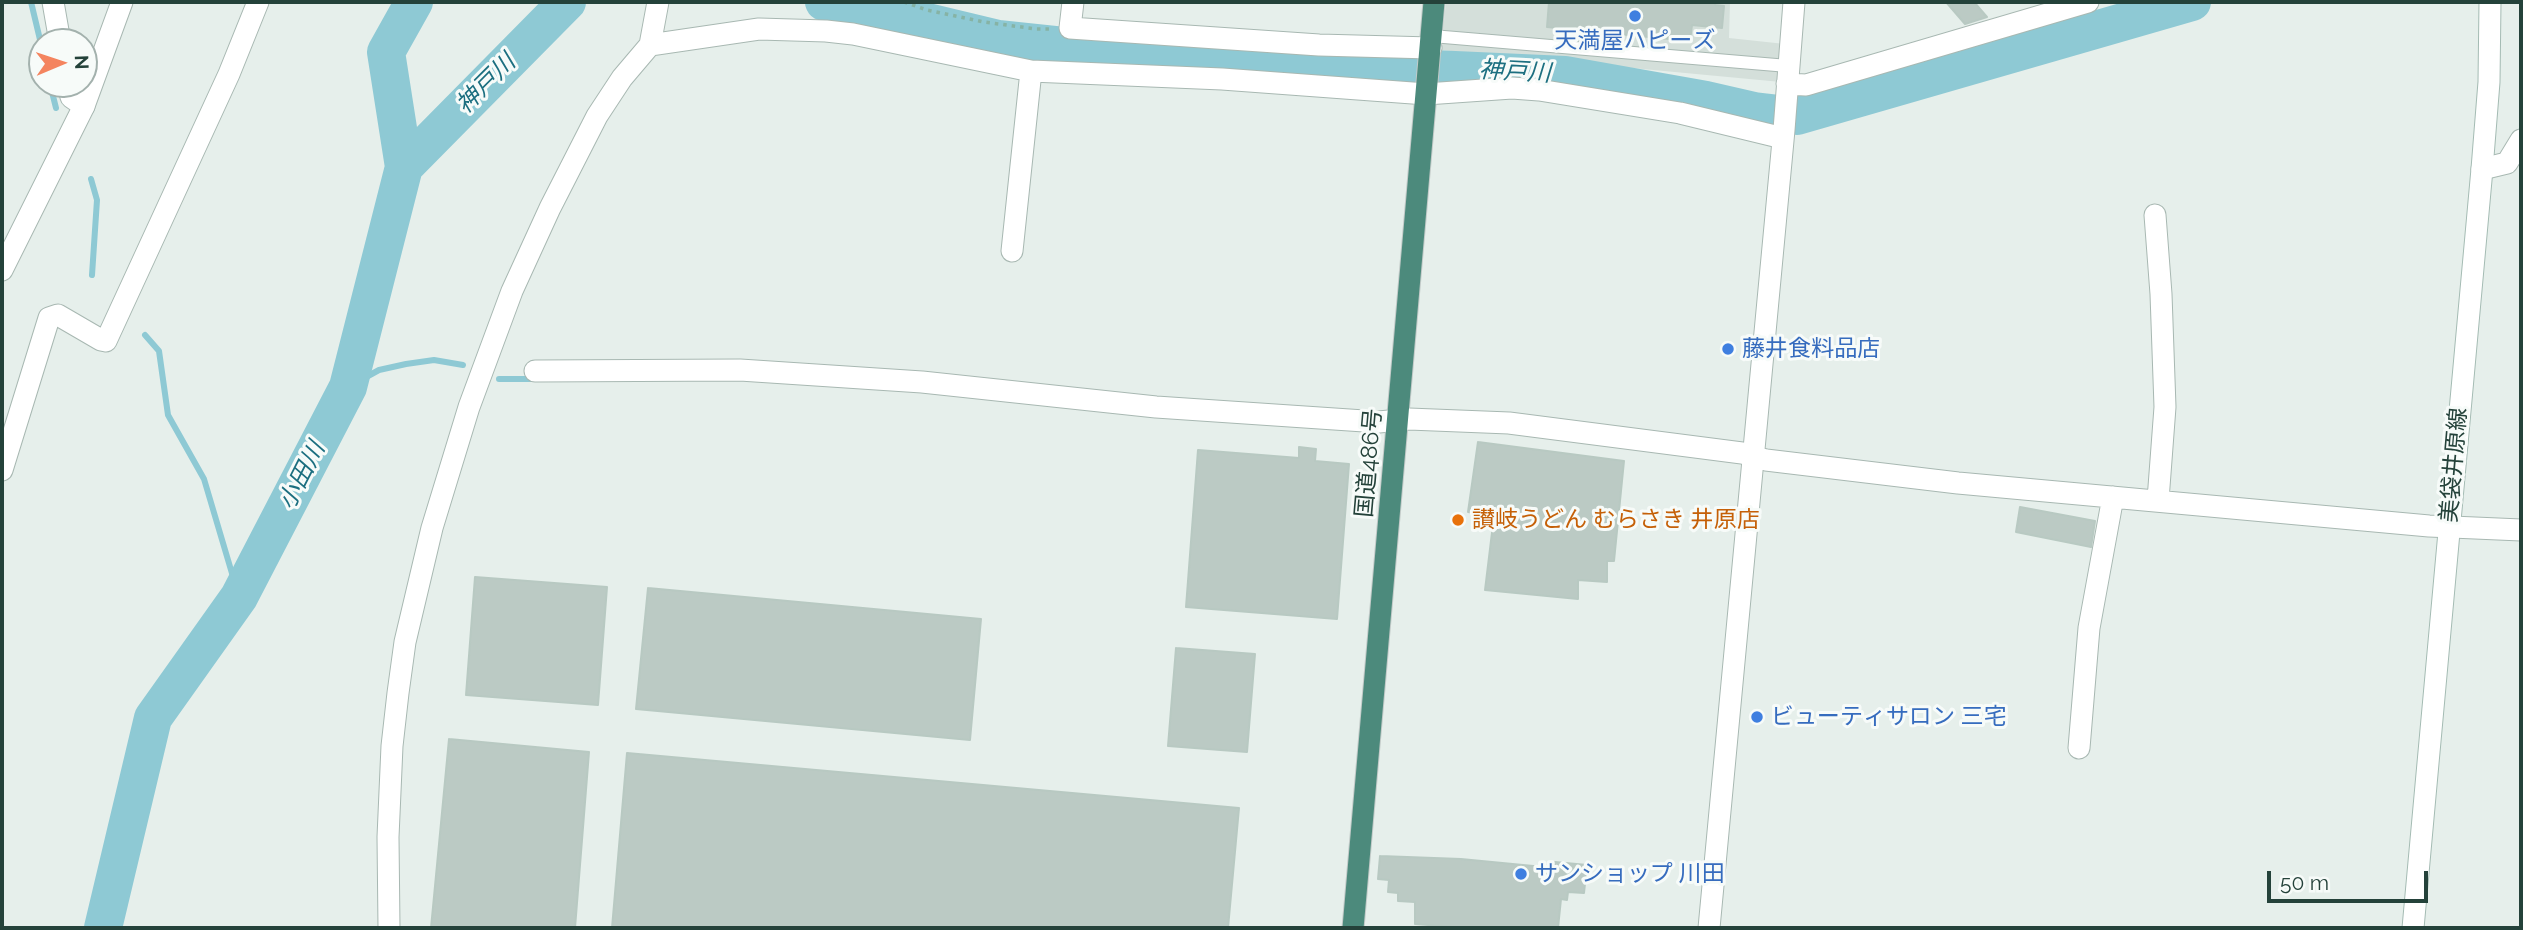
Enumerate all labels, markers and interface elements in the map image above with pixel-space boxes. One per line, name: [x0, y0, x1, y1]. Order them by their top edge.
marker: 天満屋ハピーズ: [1627, 8, 1643, 24]
place label: 天満屋ハピーズ: [1555, 27, 1715, 55]
north arrow: [28, 28, 98, 98]
water label: 神戸川: [450, 48, 522, 120]
text: N: [71, 55, 93, 70]
water label: 神戸川: [1478, 56, 1552, 88]
place label: 藤井食料品店: [1742, 335, 1880, 363]
marker: 藤井食料品店: [1720, 341, 1736, 357]
street label: 国道486号: [1350, 407, 1388, 519]
street label: 美袋井原線: [2435, 407, 2473, 523]
water label: 小田川: [273, 437, 331, 515]
place label: 讃岐うどん むらさき 井原店: [1472, 506, 1760, 534]
marker: 讃岐うどん むらさき 井原店: [1450, 512, 1466, 528]
place label: ビューティサロン 三宅: [1771, 703, 2007, 731]
marker: ビューティサロン 三宅: [1749, 709, 1765, 725]
scale bar: [2271, 856, 2432, 900]
place label: サンショップ 川田: [1535, 860, 1725, 888]
marker: サンショップ 川田: [1513, 866, 1529, 882]
text: 50 m: [2280, 870, 2329, 895]

